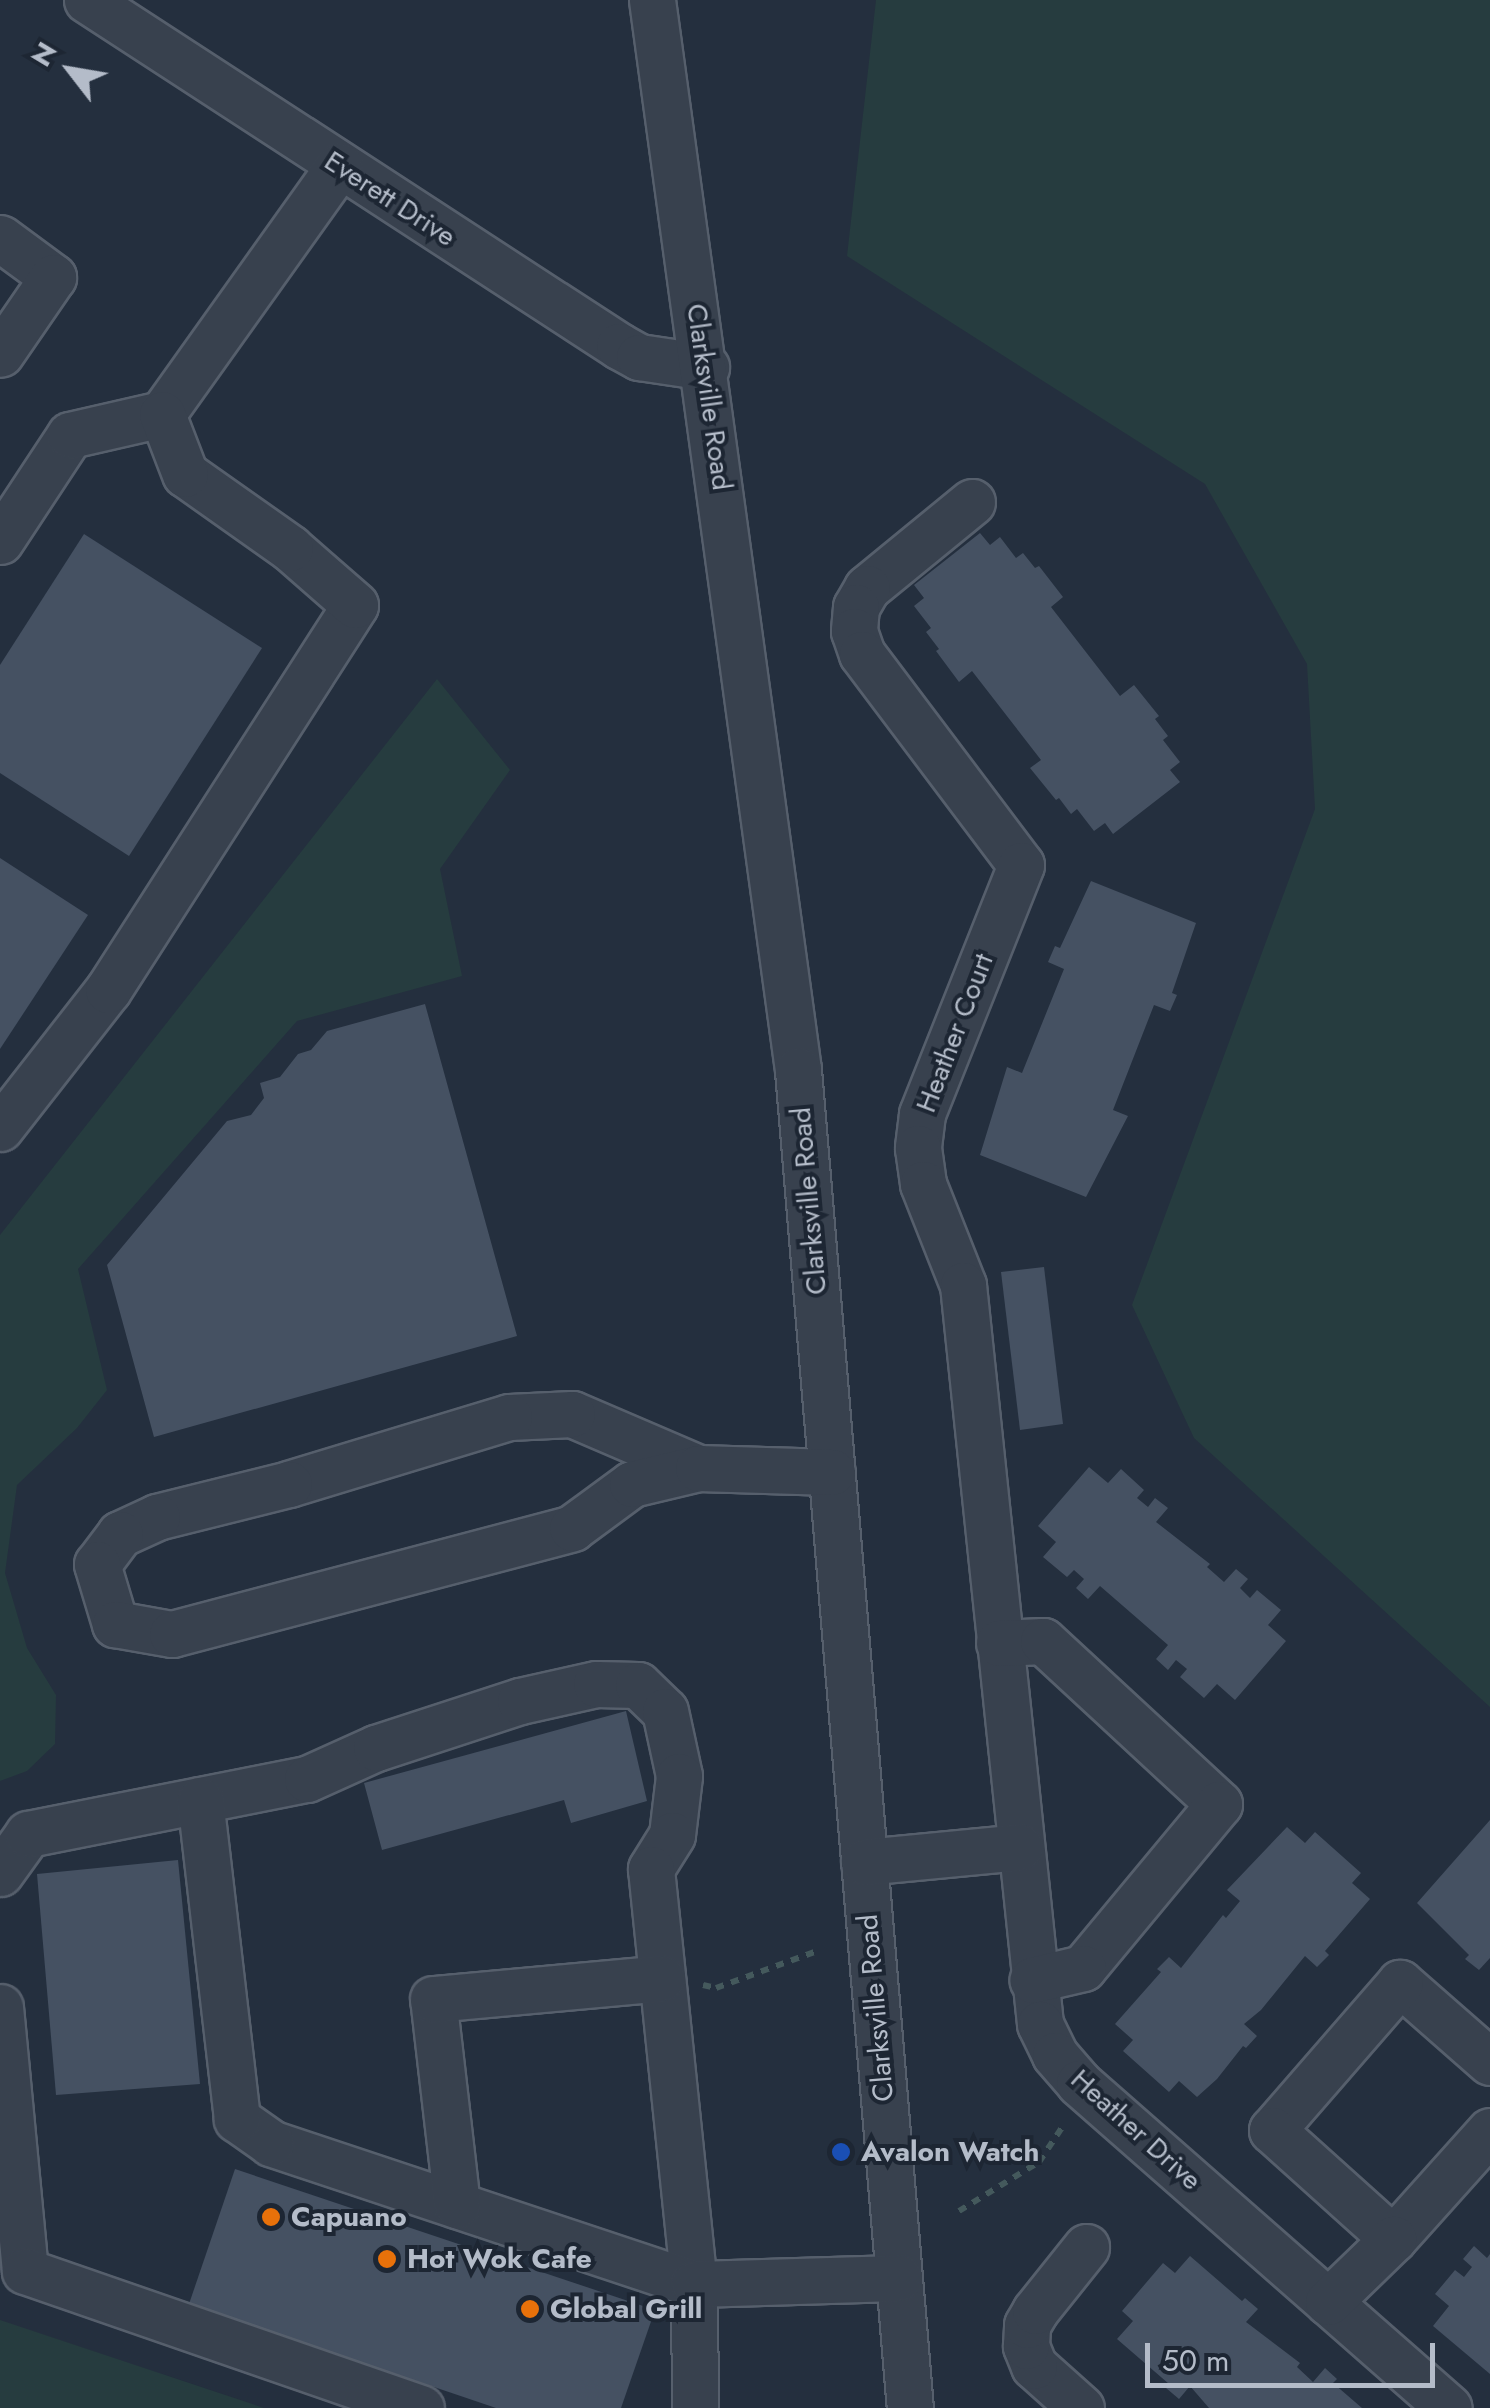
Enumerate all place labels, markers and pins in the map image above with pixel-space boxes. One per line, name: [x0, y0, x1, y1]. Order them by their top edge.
place label: Avalon Watch: [861, 2135, 1039, 2169]
marker: Avalon Watch: [830, 2141, 852, 2163]
place label: Capuano: [291, 2200, 407, 2234]
marker: Capuano: [260, 2206, 282, 2228]
place label: Hot Wok Cafe: [407, 2242, 592, 2276]
marker: Hot Wok Cafe: [376, 2248, 398, 2270]
place label: Global Grill: [550, 2292, 702, 2326]
marker: Global Grill: [519, 2298, 541, 2320]

